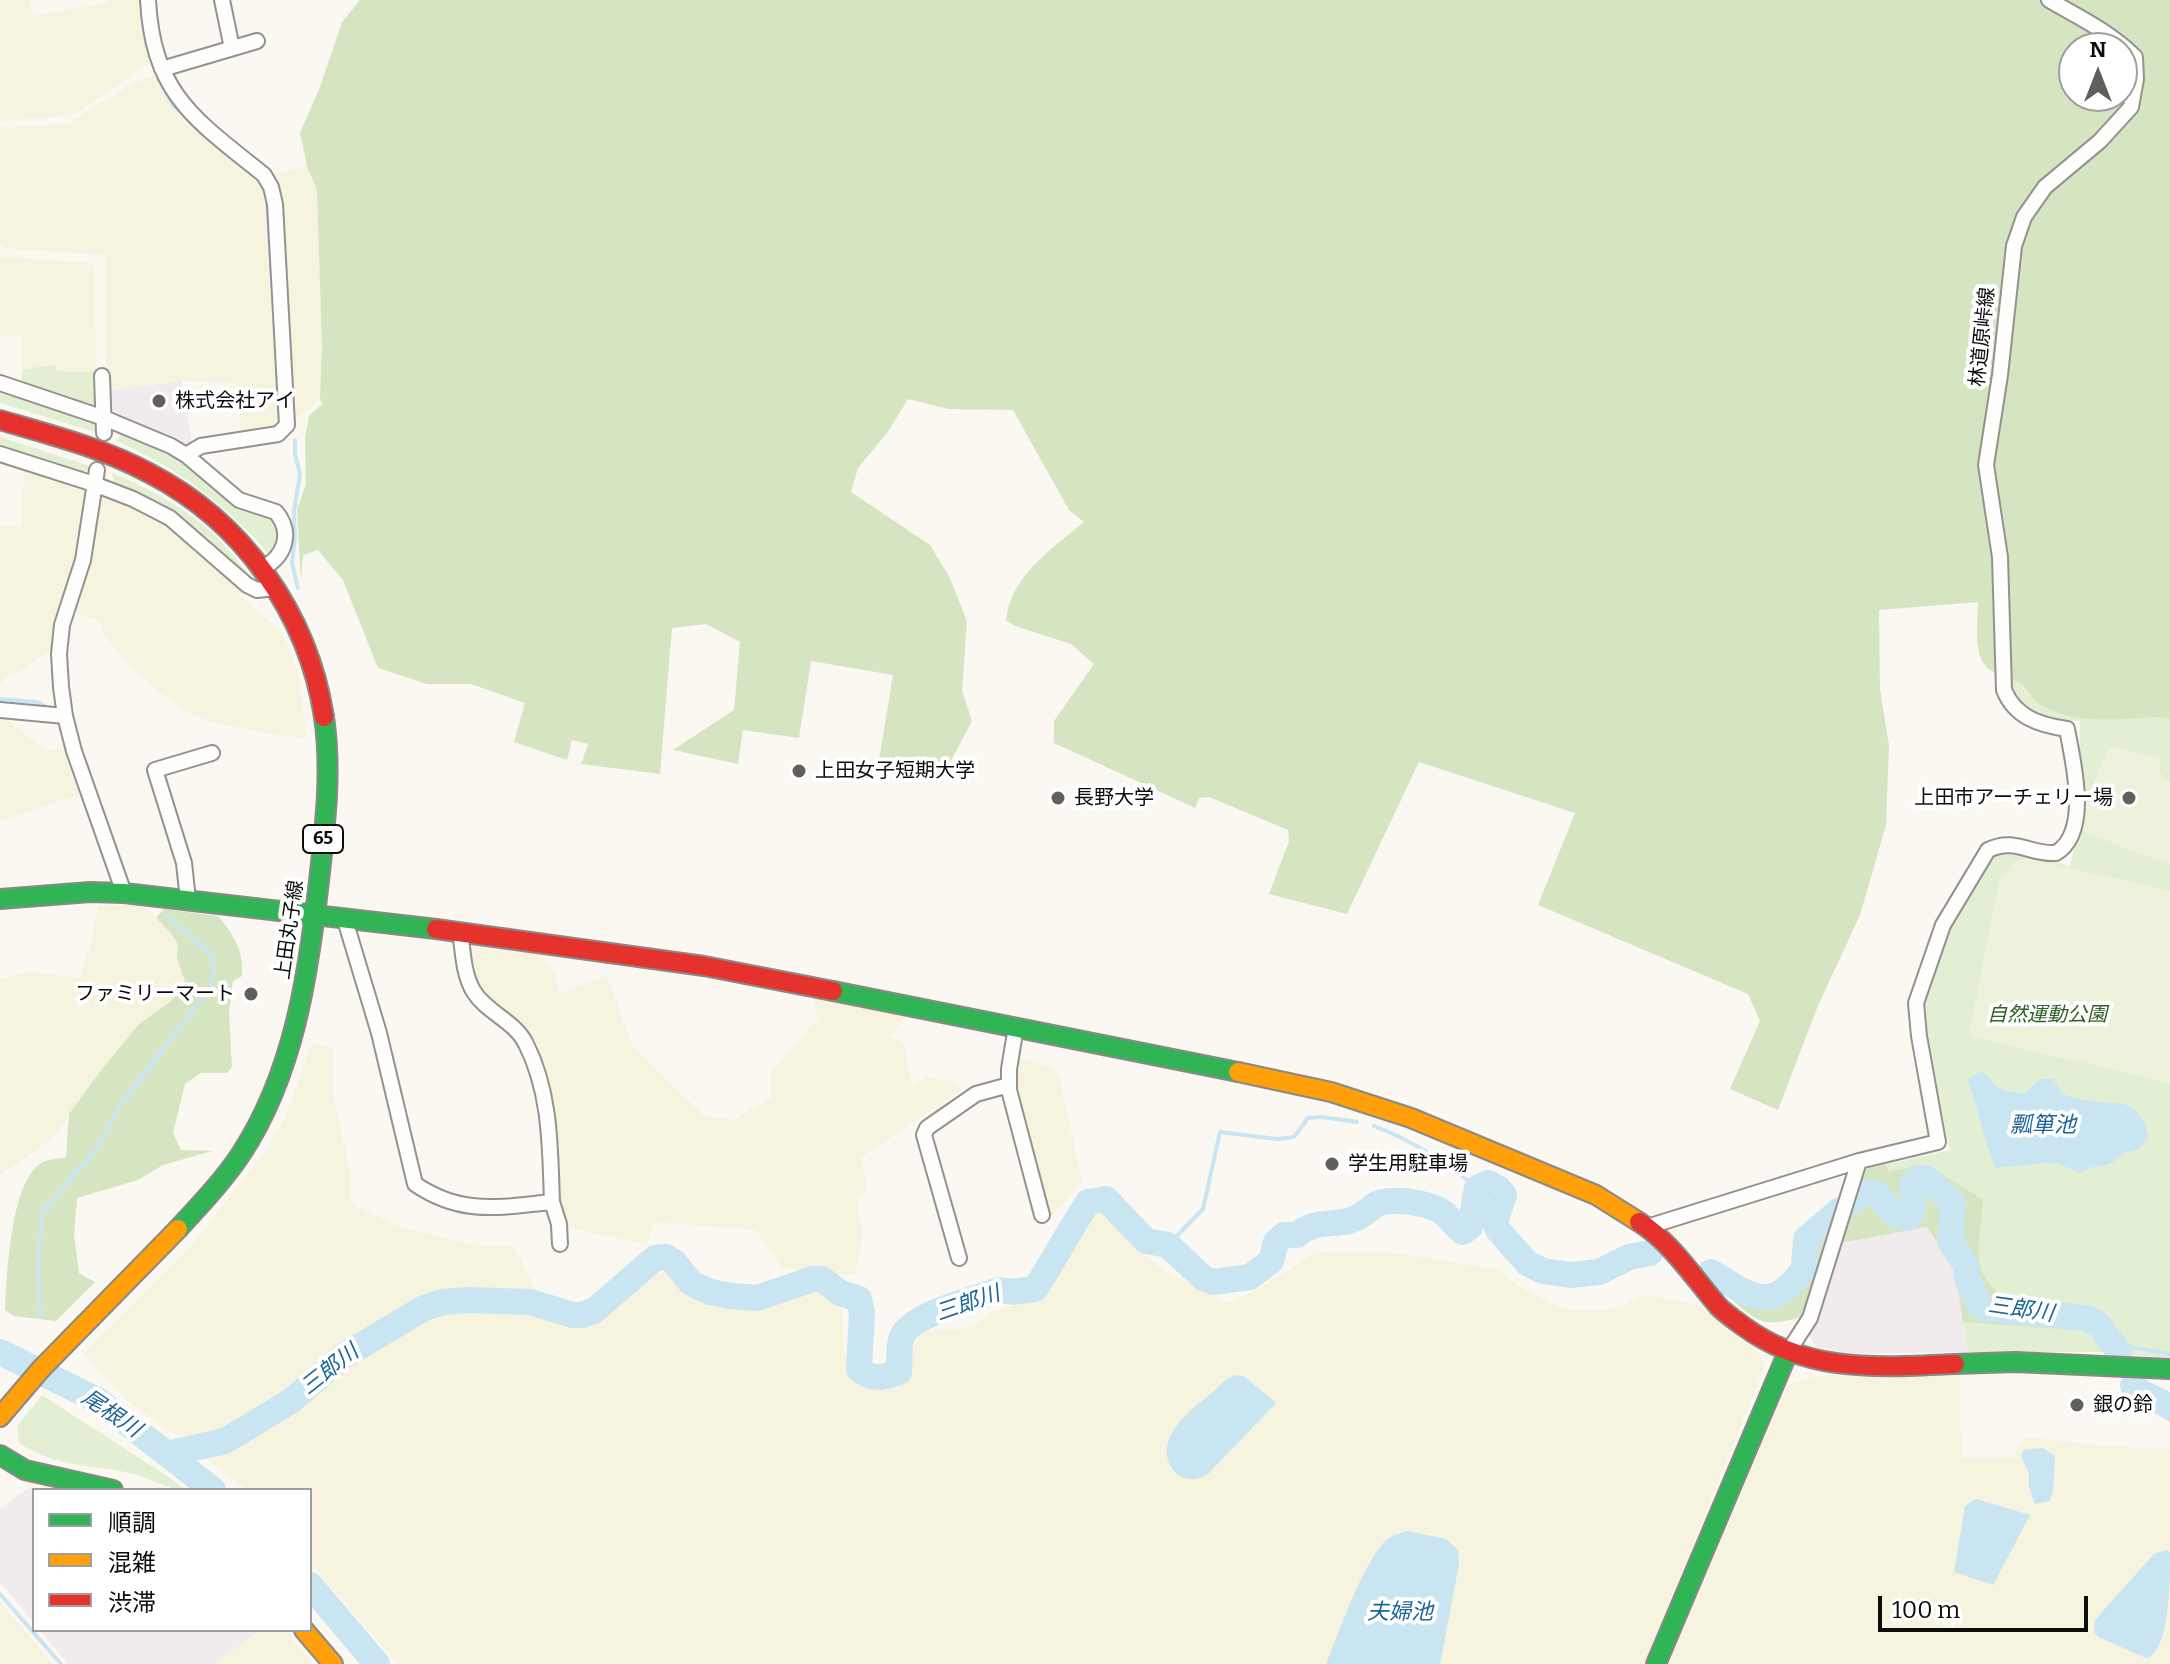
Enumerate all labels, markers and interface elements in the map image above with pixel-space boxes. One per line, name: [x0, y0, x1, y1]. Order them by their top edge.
north arrow: [2058, 32, 2138, 112]
text: N: [2090, 36, 2106, 63]
street label: 林道原峠線: [1966, 286, 2000, 388]
place label: 株式会社アイ: [175, 389, 295, 413]
marker: 株式会社アイ: [150, 392, 168, 410]
place label: 上田女子短期大学: [815, 759, 975, 783]
marker: 上田女子短期大学: [790, 762, 808, 780]
place label: 長野大学: [1074, 786, 1154, 810]
place label: 上田市アーチェリー場: [1914, 786, 2113, 810]
marker: 長野大学: [1049, 789, 1067, 807]
marker: 上田市アーチェリー場: [2120, 789, 2138, 807]
road number: 65: [303, 825, 343, 853]
street label: 上田丸子線: [271, 879, 309, 981]
place label: ファミリーマート: [75, 982, 235, 1006]
marker: ファミリーマート: [242, 985, 260, 1003]
park label: 自然運動公園: [1987, 1003, 2107, 1027]
water label: 瓢箪池: [2010, 1113, 2076, 1139]
place label: 学生用駐車場: [1348, 1152, 1468, 1176]
marker: 学生用駐車場: [1323, 1155, 1341, 1173]
water label: 三郎川: [933, 1281, 1003, 1327]
water label: 三郎川: [1986, 1292, 2056, 1328]
water label: 三郎川: [296, 1339, 364, 1401]
water label: 尾根川: [76, 1385, 146, 1443]
place label: 銀の鈴: [2093, 1393, 2153, 1417]
marker: 銀の鈴: [2068, 1396, 2086, 1414]
legend: [32, 1488, 312, 1632]
text: 順調: [108, 1509, 156, 1537]
text: 混雑: [108, 1549, 156, 1577]
scale bar: [1882, 1580, 2092, 1630]
text: 渋滞: [108, 1589, 156, 1617]
text: 100 m: [1892, 1596, 1960, 1624]
water label: 夫婦池: [1367, 1600, 1433, 1626]

